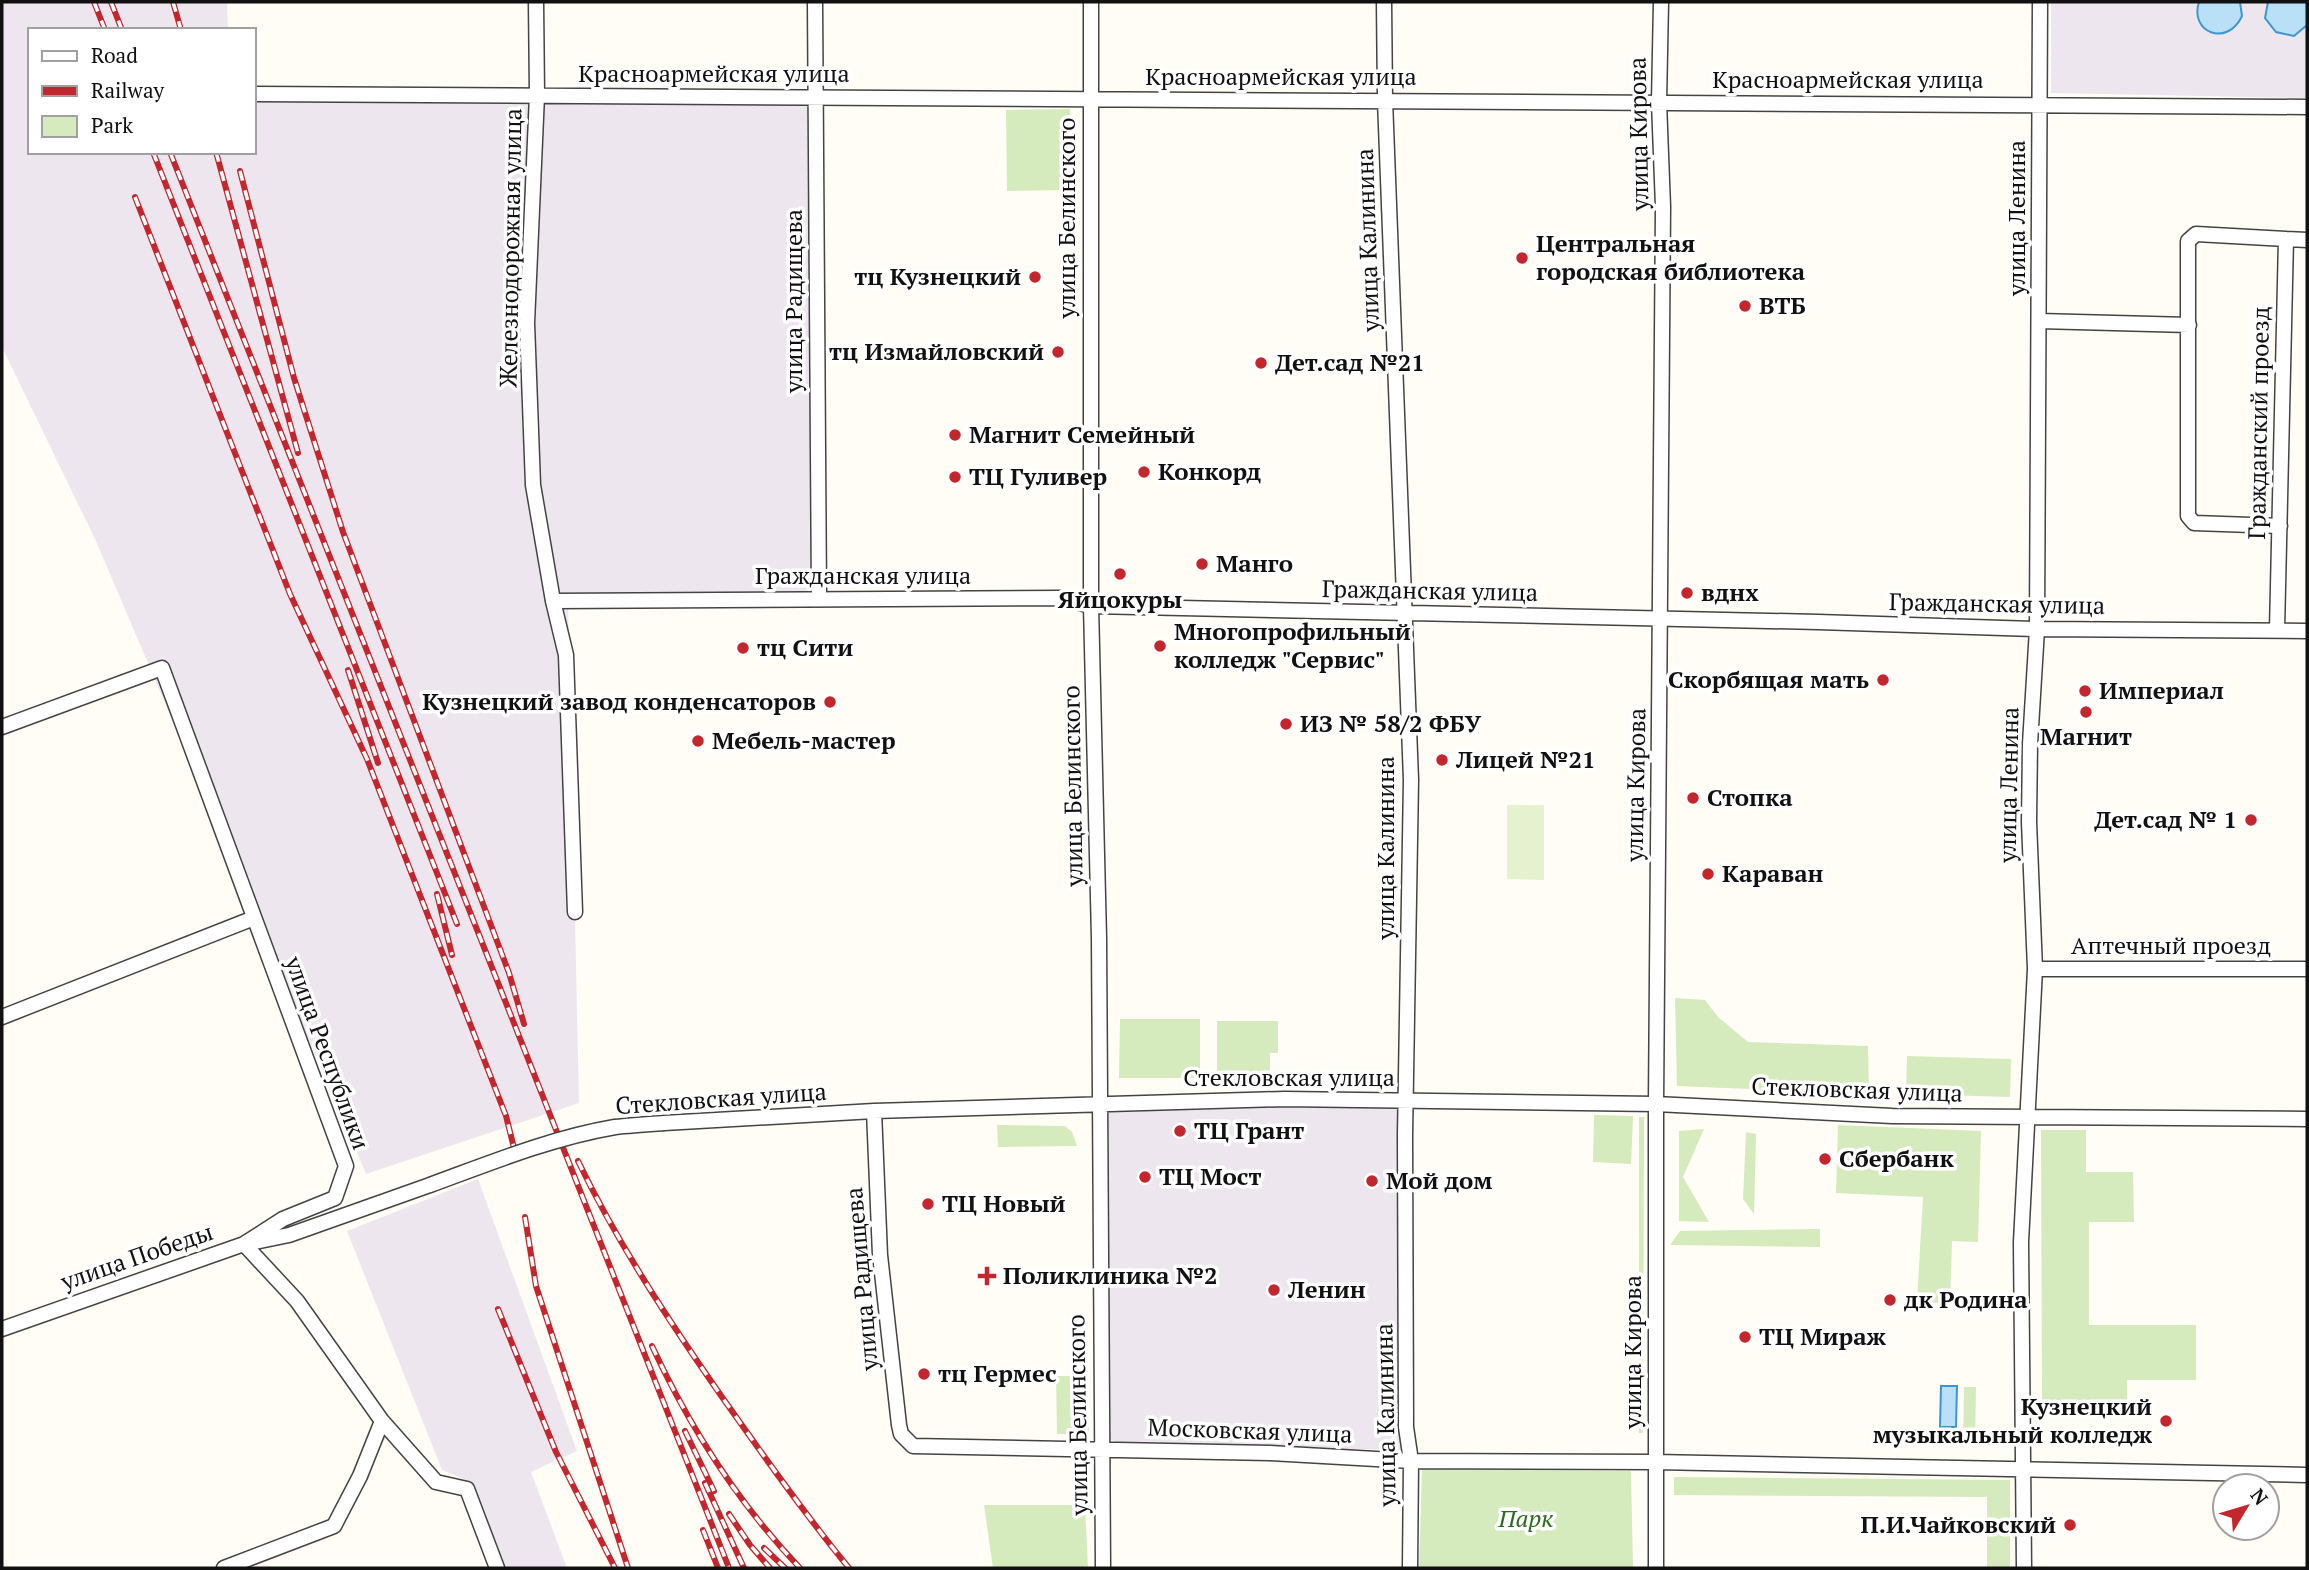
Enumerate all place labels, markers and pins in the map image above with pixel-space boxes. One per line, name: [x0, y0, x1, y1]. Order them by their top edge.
place label: Центральная городская библиотека: [1536, 227, 1806, 287]
marker: Центральная городская библиотека: [1514, 250, 1530, 266]
place label: тц Кузнецкий: [854, 260, 1021, 292]
marker: тц Кузнецкий: [1027, 269, 1043, 285]
place label: ВТБ: [1759, 289, 1806, 321]
marker: ВТБ: [1737, 298, 1753, 314]
place label: тц Измайловский: [829, 335, 1044, 367]
marker: тц Измайловский: [1050, 344, 1066, 360]
place label: Дет.сад №21: [1275, 346, 1425, 378]
marker: Дет.сад №21: [1253, 355, 1269, 371]
place label: Магнит Семейный: [969, 418, 1195, 450]
marker: Магнит Семейный: [947, 427, 963, 443]
place label: Конкорд: [1158, 455, 1262, 487]
place label: ТЦ Гуливер: [969, 460, 1107, 492]
marker: Конкорд: [1136, 464, 1152, 480]
marker: ТЦ Гуливер: [947, 469, 963, 485]
place label: Манго: [1216, 547, 1293, 579]
marker: Манго: [1194, 556, 1210, 572]
marker: Яйцокуры: [1112, 566, 1128, 582]
place label: вднх: [1701, 576, 1759, 608]
place label: Яйцокуры: [1058, 583, 1182, 615]
marker: вднх: [1679, 585, 1695, 601]
place label: Многопрофильный колледж "Сервис": [1174, 615, 1411, 675]
place label: тц Сити: [757, 631, 853, 663]
marker: Многопрофильный колледж "Сервис": [1152, 638, 1168, 654]
marker: тц Сити: [735, 640, 751, 656]
place label: Скорбящая мать: [1668, 663, 1869, 695]
marker: Скорбящая мать: [1875, 672, 1891, 688]
place label: Империал: [2099, 674, 2224, 706]
marker: Империал: [2077, 683, 2093, 699]
place label: Кузнецкий завод конденсаторов: [422, 685, 816, 717]
marker: Кузнецкий завод конденсаторов: [822, 694, 838, 710]
marker: Магнит: [2078, 704, 2094, 720]
place label: ИЗ № 58/2 ФБУ: [1300, 707, 1482, 739]
marker: ИЗ № 58/2 ФБУ: [1278, 716, 1294, 732]
place label: Магнит: [2040, 720, 2132, 752]
place label: Мебель-мастер: [712, 724, 896, 756]
marker: Мебель-мастер: [690, 733, 706, 749]
place label: Лицей №21: [1455, 743, 1596, 775]
marker: Лицей №21: [1434, 752, 1450, 768]
place label: Стопка: [1707, 781, 1793, 813]
marker: Стопка: [1685, 790, 1701, 806]
place label: Дет.сад № 1: [2094, 803, 2237, 835]
marker: Дет.сад № 1: [2243, 812, 2259, 828]
place label: Караван: [1722, 857, 1824, 889]
marker: Караван: [1700, 866, 1716, 882]
place label: ТЦ Грант: [1194, 1114, 1304, 1146]
marker: ТЦ Грант: [1172, 1123, 1188, 1139]
place label: Сбербанк: [1839, 1142, 1954, 1174]
marker: Сбербанк: [1817, 1151, 1833, 1167]
place label: ТЦ Мост: [1159, 1160, 1261, 1192]
place label: Мой дом: [1386, 1164, 1493, 1196]
marker: ТЦ Мост: [1137, 1169, 1153, 1185]
marker: Мой дом: [1364, 1173, 1380, 1189]
place label: ТЦ Новый: [942, 1187, 1066, 1219]
marker: ТЦ Новый: [920, 1196, 936, 1212]
place label: Поликлиника №2: [1003, 1259, 1218, 1291]
marker: Поликлиника №2: [977, 1266, 997, 1286]
place label: Ленин: [1287, 1273, 1366, 1305]
marker: Ленин: [1266, 1282, 1282, 1298]
place label: дк Родина: [1904, 1283, 2028, 1315]
marker: дк Родина: [1882, 1292, 1898, 1308]
place label: ТЦ Мираж: [1759, 1320, 1887, 1352]
marker: ТЦ Мираж: [1737, 1329, 1753, 1345]
place label: тц Гермес: [938, 1357, 1057, 1389]
marker: тц Гермес: [916, 1366, 932, 1382]
place label: Кузнецкий музыкальный колледж: [1873, 1390, 2153, 1450]
marker: Кузнецкий музыкальный колледж: [2158, 1413, 2174, 1429]
place label: П.И.Чайковский: [1861, 1508, 2056, 1540]
marker: П.И.Чайковский: [2062, 1517, 2078, 1533]

